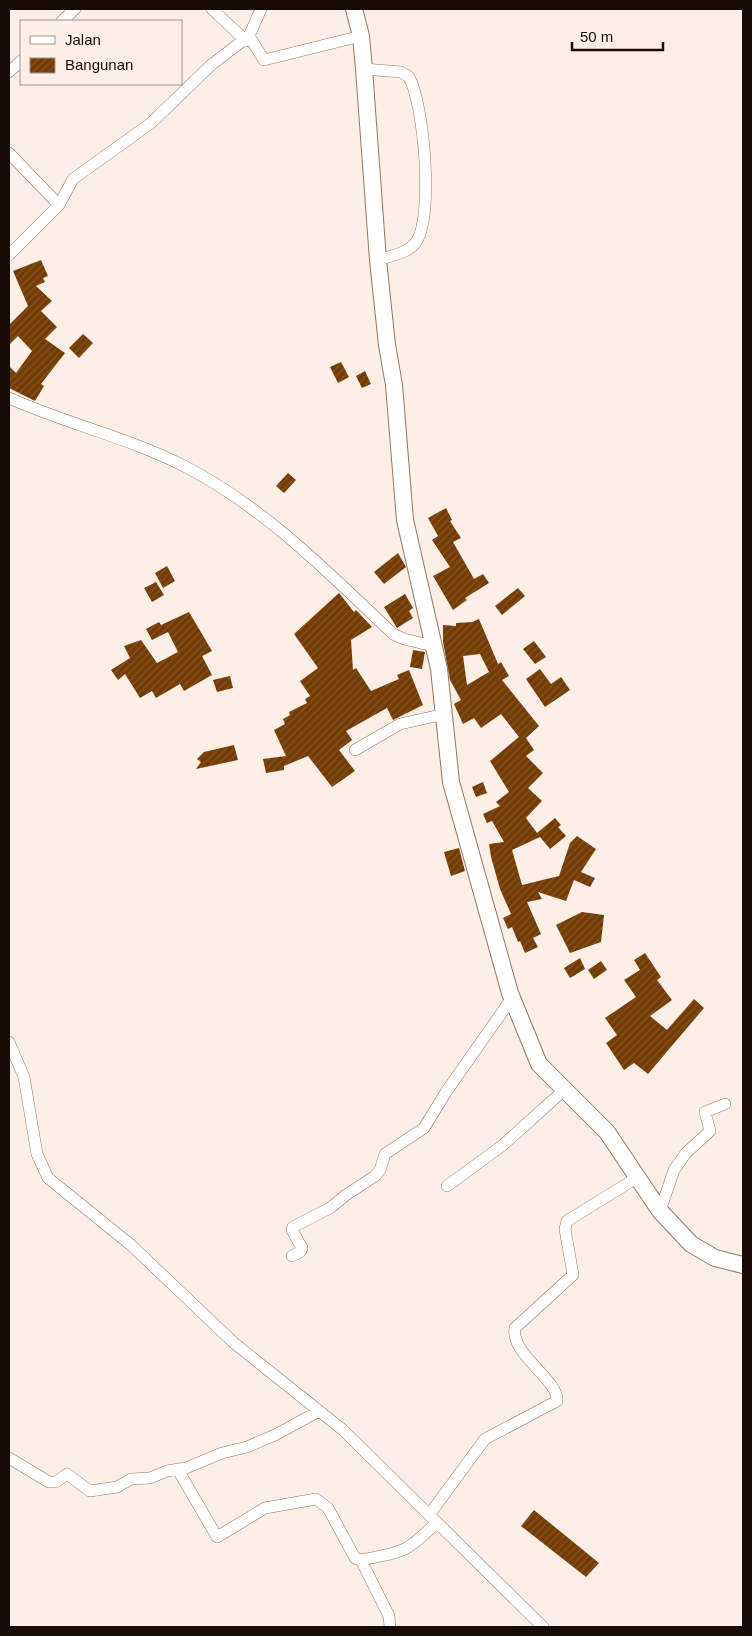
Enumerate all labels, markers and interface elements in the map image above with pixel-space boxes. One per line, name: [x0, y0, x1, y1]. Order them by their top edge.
legend: [20, 20, 182, 85]
scale bar: [572, 20, 663, 52]
text: 50 m: [580, 28, 613, 45]
text: Jalan: [65, 31, 101, 48]
text: Bangunan: [65, 56, 133, 73]

